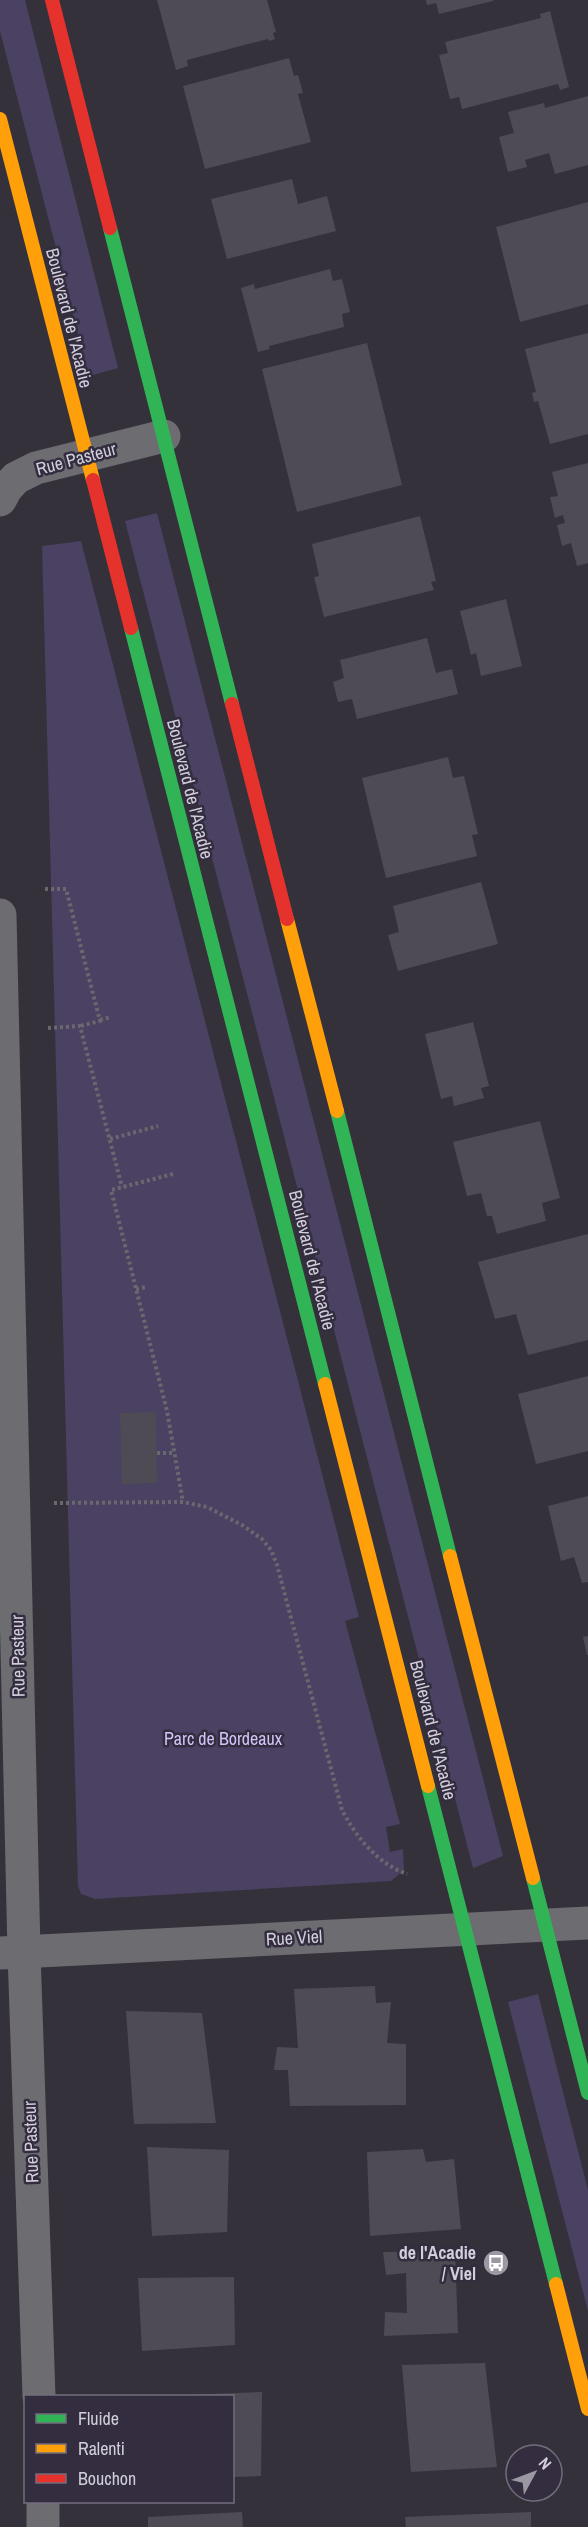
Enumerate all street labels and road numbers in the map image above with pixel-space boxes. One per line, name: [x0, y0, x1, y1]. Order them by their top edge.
street label: Boulevard de l'Acadie: [40, 245, 99, 390]
street label: Rue Pasteur: [33, 436, 119, 481]
street label: Boulevard de l'Acadie: [161, 716, 220, 861]
street label: Boulevard de l'Acadie: [283, 1187, 342, 1332]
street label: Rue Pasteur: [4, 1615, 31, 1697]
street label: Boulevard de l'Acadie: [404, 1657, 463, 1802]
street label: Rue Viel: [265, 1924, 323, 1951]
street label: Rue Pasteur: [17, 2101, 44, 2183]

